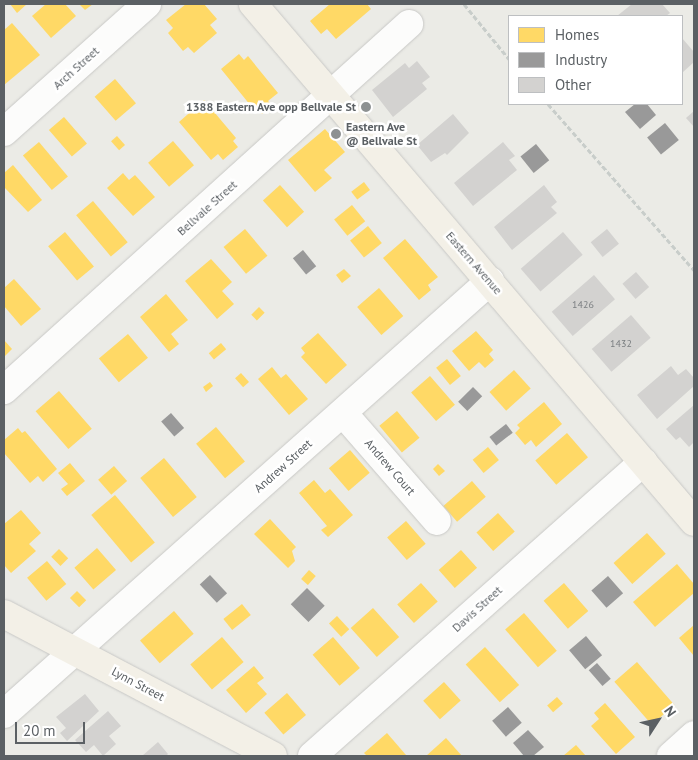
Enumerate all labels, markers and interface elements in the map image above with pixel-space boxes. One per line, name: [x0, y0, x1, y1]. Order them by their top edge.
legend: [508, 15, 683, 105]
text: Homes: [555, 25, 599, 44]
street label: Arch Street: [50, 44, 102, 92]
text: Industry: [555, 50, 607, 69]
text: Other: [555, 75, 591, 94]
place label: 1388 Eastern Ave opp Bellvale St: [186, 100, 356, 114]
marker: 1388 Eastern Ave opp Bellvale St: [360, 101, 372, 113]
place label: Eastern Ave @ Bellvale St: [346, 120, 417, 148]
marker: Eastern Ave @ Bellvale St: [330, 128, 342, 140]
street label: Bellvale Street: [174, 177, 240, 239]
street label: Eastern Avenue: [443, 229, 505, 297]
house number: 1426: [572, 299, 594, 311]
house number: 1432: [610, 338, 632, 350]
street label: Andrew Street: [251, 436, 315, 496]
street label: Andrew Court: [362, 436, 418, 498]
street label: Davis Street: [449, 583, 505, 635]
street label: Lynn Street: [109, 664, 167, 704]
north arrow: [633, 695, 683, 745]
text: N: [660, 702, 680, 720]
scale bar: [18, 712, 88, 744]
text: 20 m: [23, 721, 56, 740]

